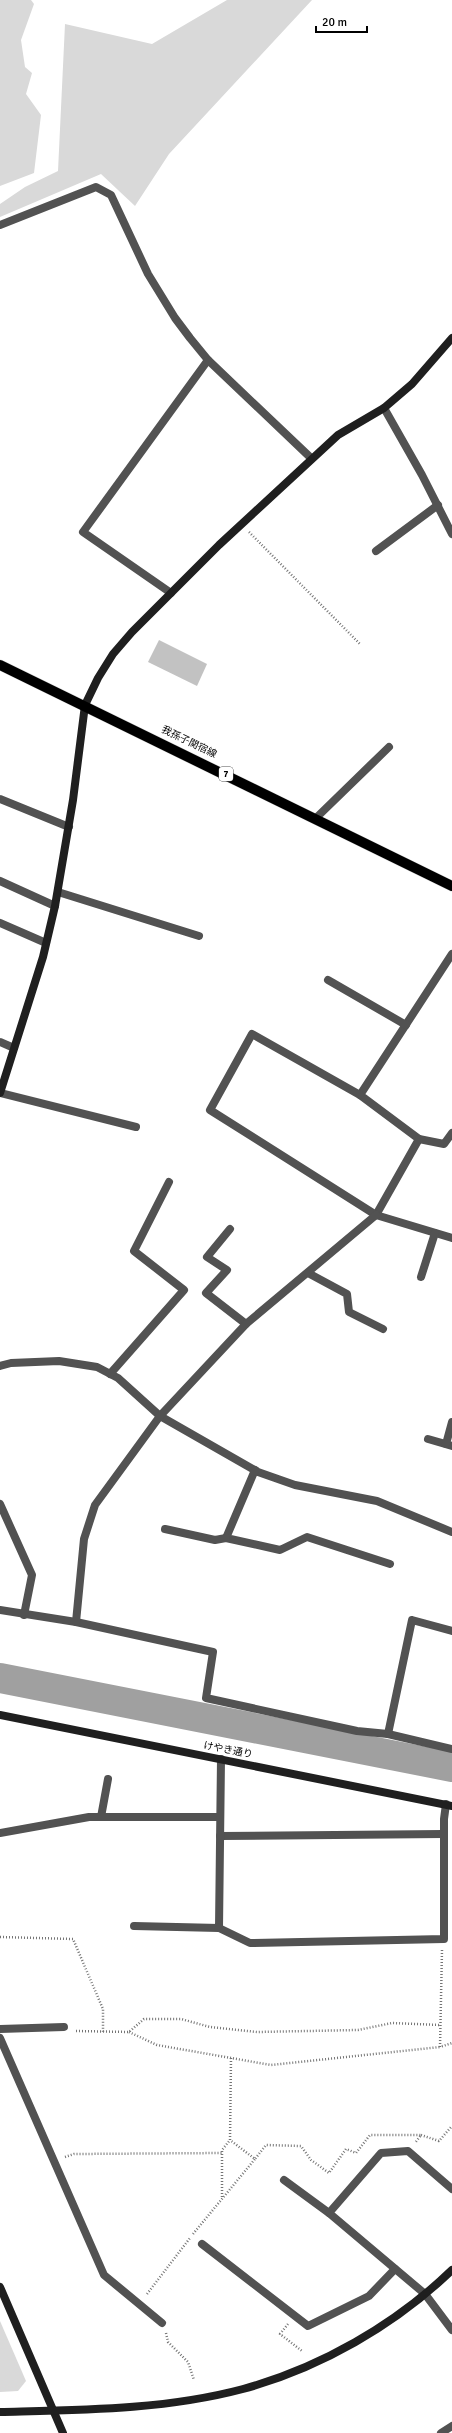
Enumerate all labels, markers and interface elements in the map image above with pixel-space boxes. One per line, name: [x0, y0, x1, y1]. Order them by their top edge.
scale bar: [316, 8, 367, 34]
text: 20 m: [322, 15, 347, 30]
street label: 我孫子関宿線: [159, 723, 219, 761]
road number: 7: [219, 767, 233, 781]
street label: けやき通り: [202, 1739, 254, 1761]

